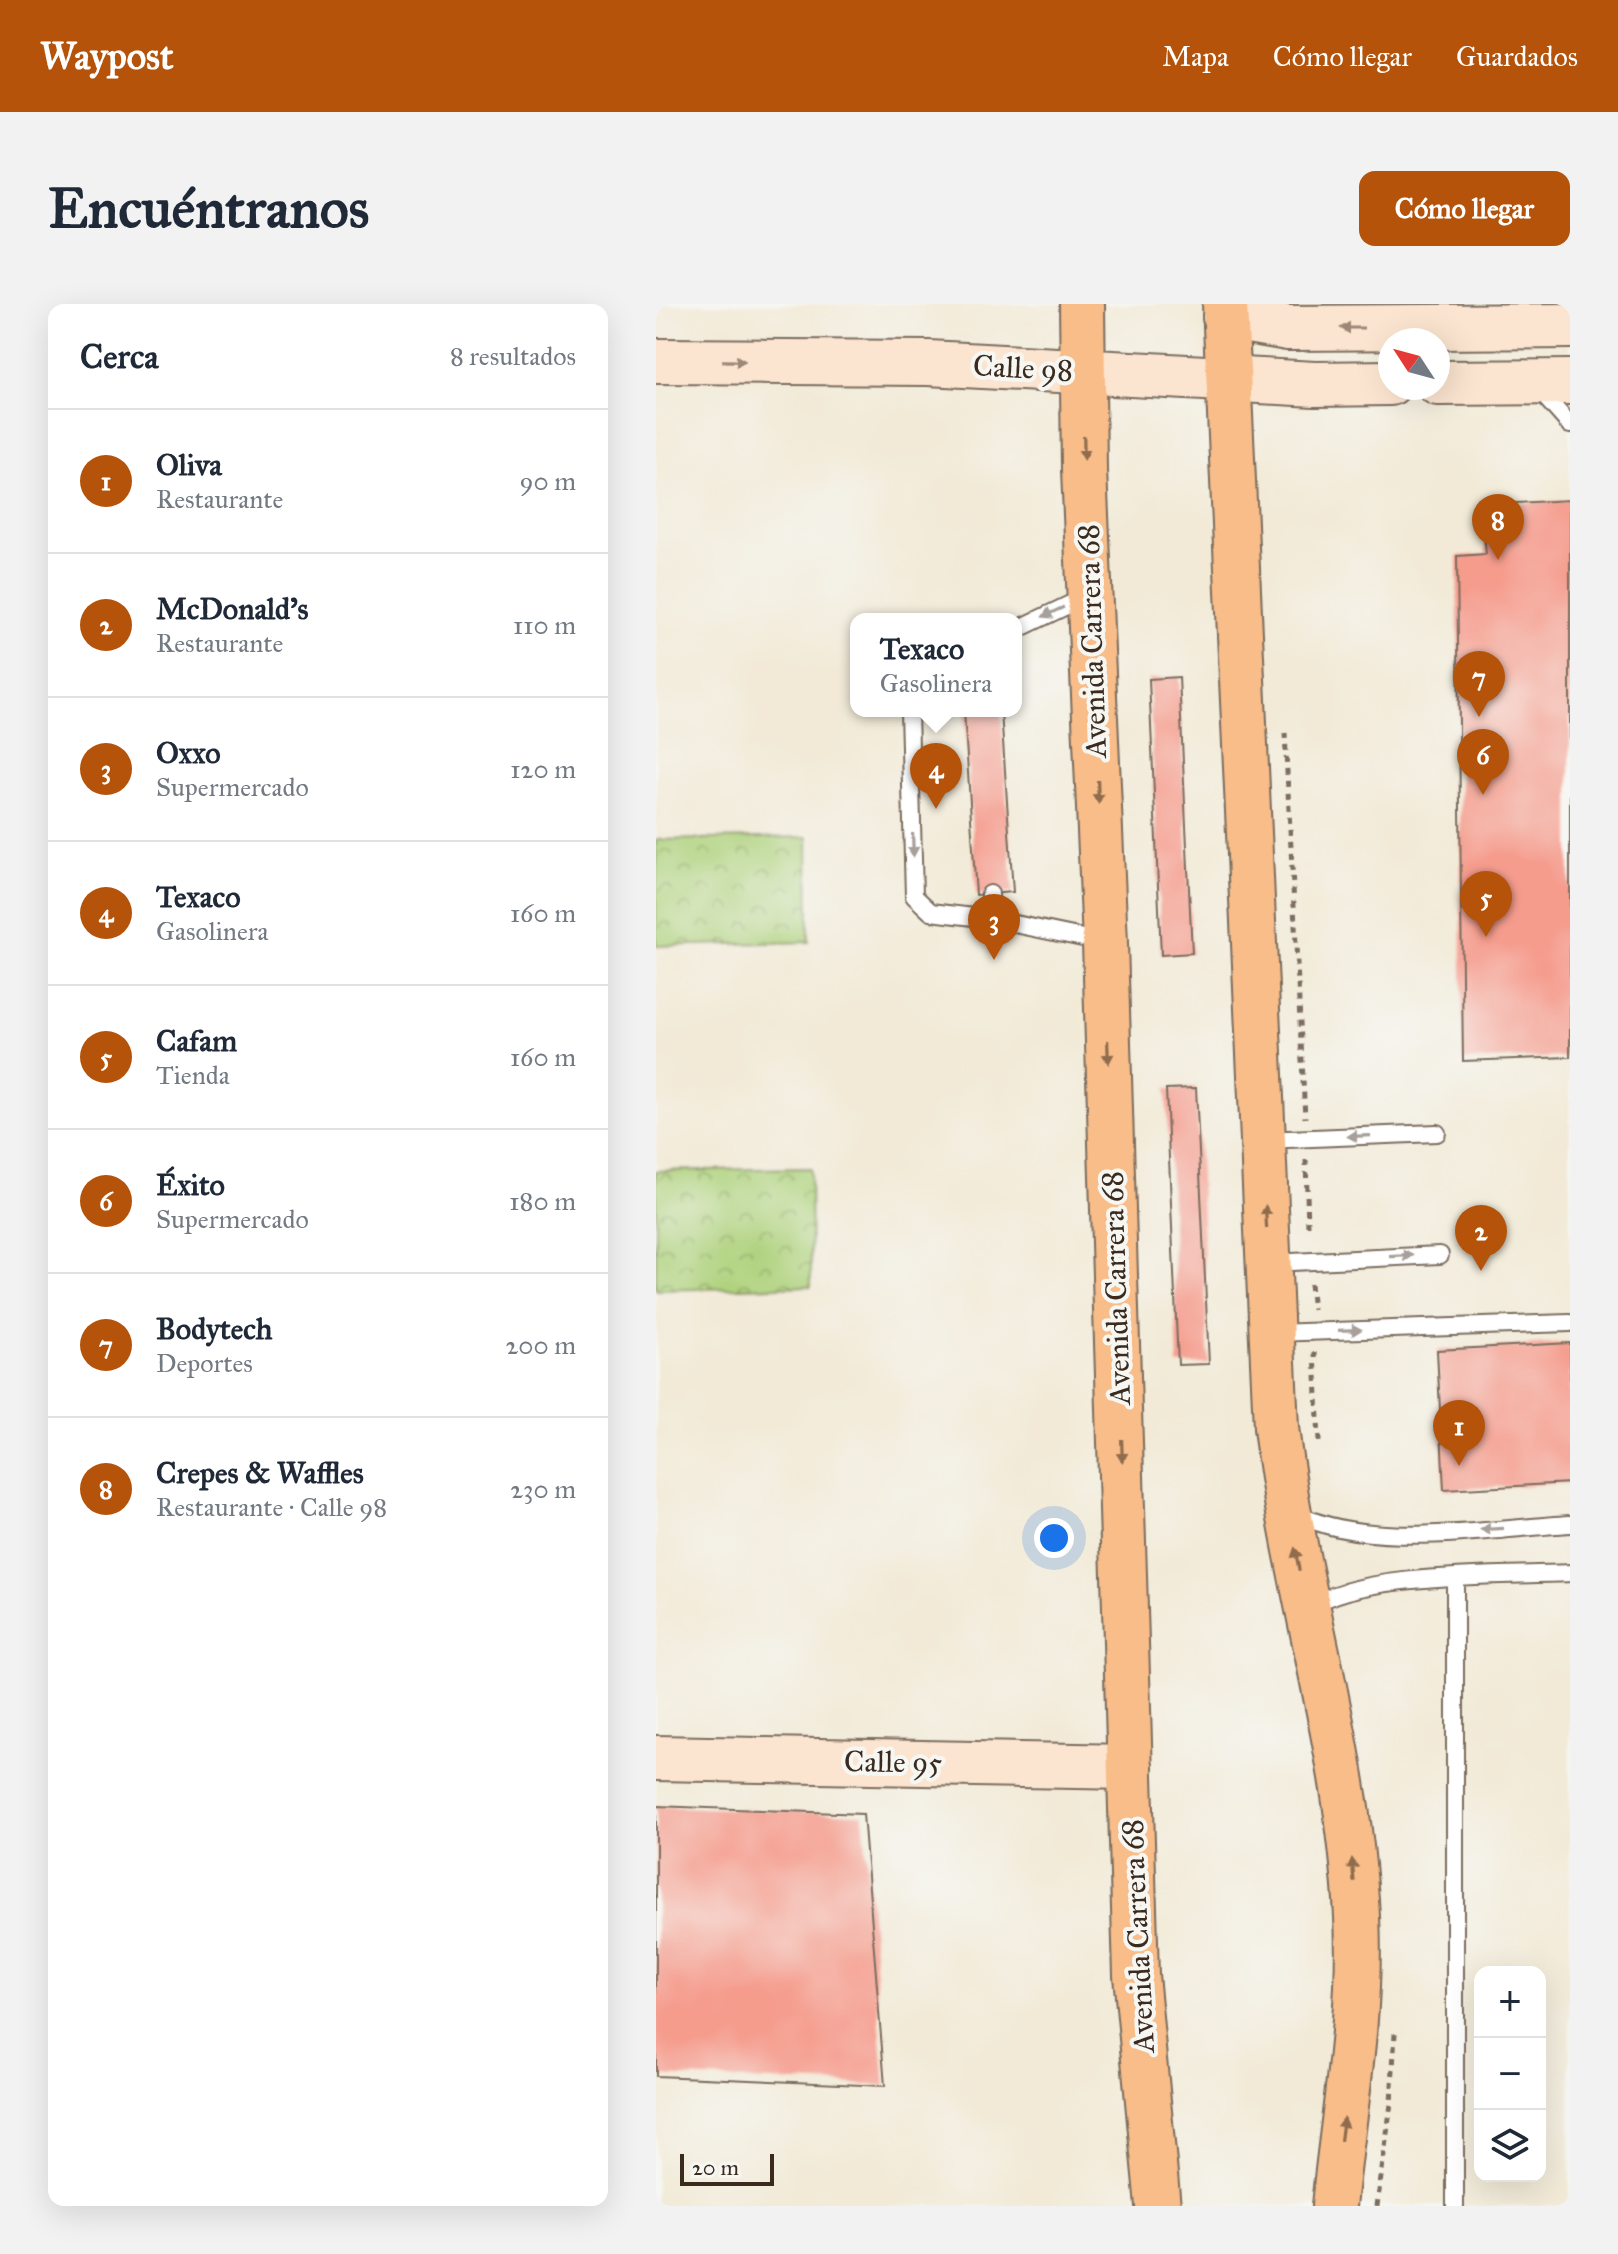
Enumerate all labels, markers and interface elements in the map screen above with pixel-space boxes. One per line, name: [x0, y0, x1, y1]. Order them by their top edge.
text: Waypost: [40, 33, 173, 79]
text: Mapa: [1162, 39, 1229, 74]
text: Cómo llegar: [1273, 39, 1412, 74]
text: Guardados: [1456, 39, 1578, 74]
button: Cómo llegar: [1359, 171, 1570, 246]
text: Encuéntranos: [48, 174, 369, 242]
one-way arrow: [1339, 322, 1364, 334]
north arrow: [1378, 328, 1450, 400]
text: Cerca: [80, 336, 159, 377]
text: 8 resultados: [450, 340, 576, 372]
street label: Calle 98: [972, 347, 1074, 390]
one-way arrow: [722, 355, 747, 368]
one-way arrow: [1078, 436, 1090, 461]
text: Oliva: [156, 447, 222, 483]
text: 1: [101, 465, 111, 497]
text: 90 m: [519, 465, 576, 497]
text: Restaurante: [156, 483, 283, 515]
pin: 8: [1472, 494, 1524, 560]
street label: Avenida Carrera 68: [1070, 524, 1114, 760]
text: McDonald's: [156, 591, 308, 627]
one-way arrow: [1041, 605, 1065, 619]
text: 2: [100, 609, 112, 641]
text: 110 m: [513, 609, 576, 641]
popup: [850, 613, 1022, 717]
text: Restaurante: [156, 627, 283, 659]
text: Texaco: [880, 631, 964, 667]
pin: 7: [1453, 651, 1505, 717]
text: Gasolinera: [880, 667, 992, 699]
pin: 6: [1457, 729, 1509, 795]
text: Oxxo: [156, 735, 221, 771]
pin: 4: [910, 743, 962, 809]
text: 3: [101, 753, 111, 785]
text: 120 m: [510, 753, 576, 785]
text: Supermercado: [156, 771, 309, 803]
one-way arrow: [1092, 780, 1105, 805]
one-way arrow: [906, 833, 919, 858]
pin: 5: [1460, 871, 1512, 937]
text: Texaco: [156, 879, 241, 915]
pin: 3: [968, 894, 1020, 960]
text: 4: [99, 897, 113, 929]
text: 160 m: [510, 897, 576, 929]
text: Gasolinera: [156, 915, 268, 947]
text: Cafam: [156, 1023, 237, 1059]
one-way arrow: [1102, 1040, 1115, 1065]
text: 5: [100, 1041, 112, 1073]
text: 160 m: [510, 1041, 576, 1073]
text: Tienda: [156, 1059, 230, 1091]
one-way arrow: [1346, 1130, 1371, 1143]
text: Éxito: [156, 1167, 225, 1203]
street label: Avenida Carrera 68: [1094, 1171, 1138, 1407]
text: 6: [99, 1185, 113, 1217]
text: 180 m: [509, 1185, 576, 1217]
text: Supermercado: [156, 1203, 309, 1235]
one-way arrow: [1259, 1204, 1272, 1229]
pin: 2: [1455, 1205, 1507, 1271]
one-way arrow: [1390, 1250, 1415, 1263]
text: Bodytech: [156, 1311, 273, 1347]
one-way arrow: [1338, 1324, 1363, 1337]
text: 7: [99, 1329, 113, 1361]
text: 200 m: [505, 1329, 576, 1361]
text: Deportes: [156, 1347, 253, 1379]
pin: 1: [1433, 1400, 1485, 1466]
one-way arrow: [1115, 1439, 1128, 1464]
text: Crepes & Waffles: [156, 1455, 364, 1491]
text: 8: [99, 1473, 113, 1505]
text: 230 m: [510, 1473, 576, 1505]
text: Restaurante · Calle 98: [156, 1491, 387, 1523]
your location: [1034, 1518, 1074, 1558]
one-way arrow: [1479, 1522, 1504, 1535]
one-way arrow: [1290, 1546, 1302, 1571]
street label: Calle 95: [844, 1743, 942, 1782]
street label: Avenida Carrera 68: [1114, 1818, 1162, 2056]
one-way arrow: [1346, 1857, 1359, 1882]
map controls: [1474, 1966, 1546, 2182]
button: +: [1474, 1966, 1546, 2038]
button: −: [1474, 2038, 1546, 2110]
button: layers: [1474, 2110, 1546, 2182]
one-way arrow: [1336, 2116, 1349, 2141]
scale bar: [680, 2150, 774, 2186]
text: 20 m: [692, 2154, 739, 2181]

